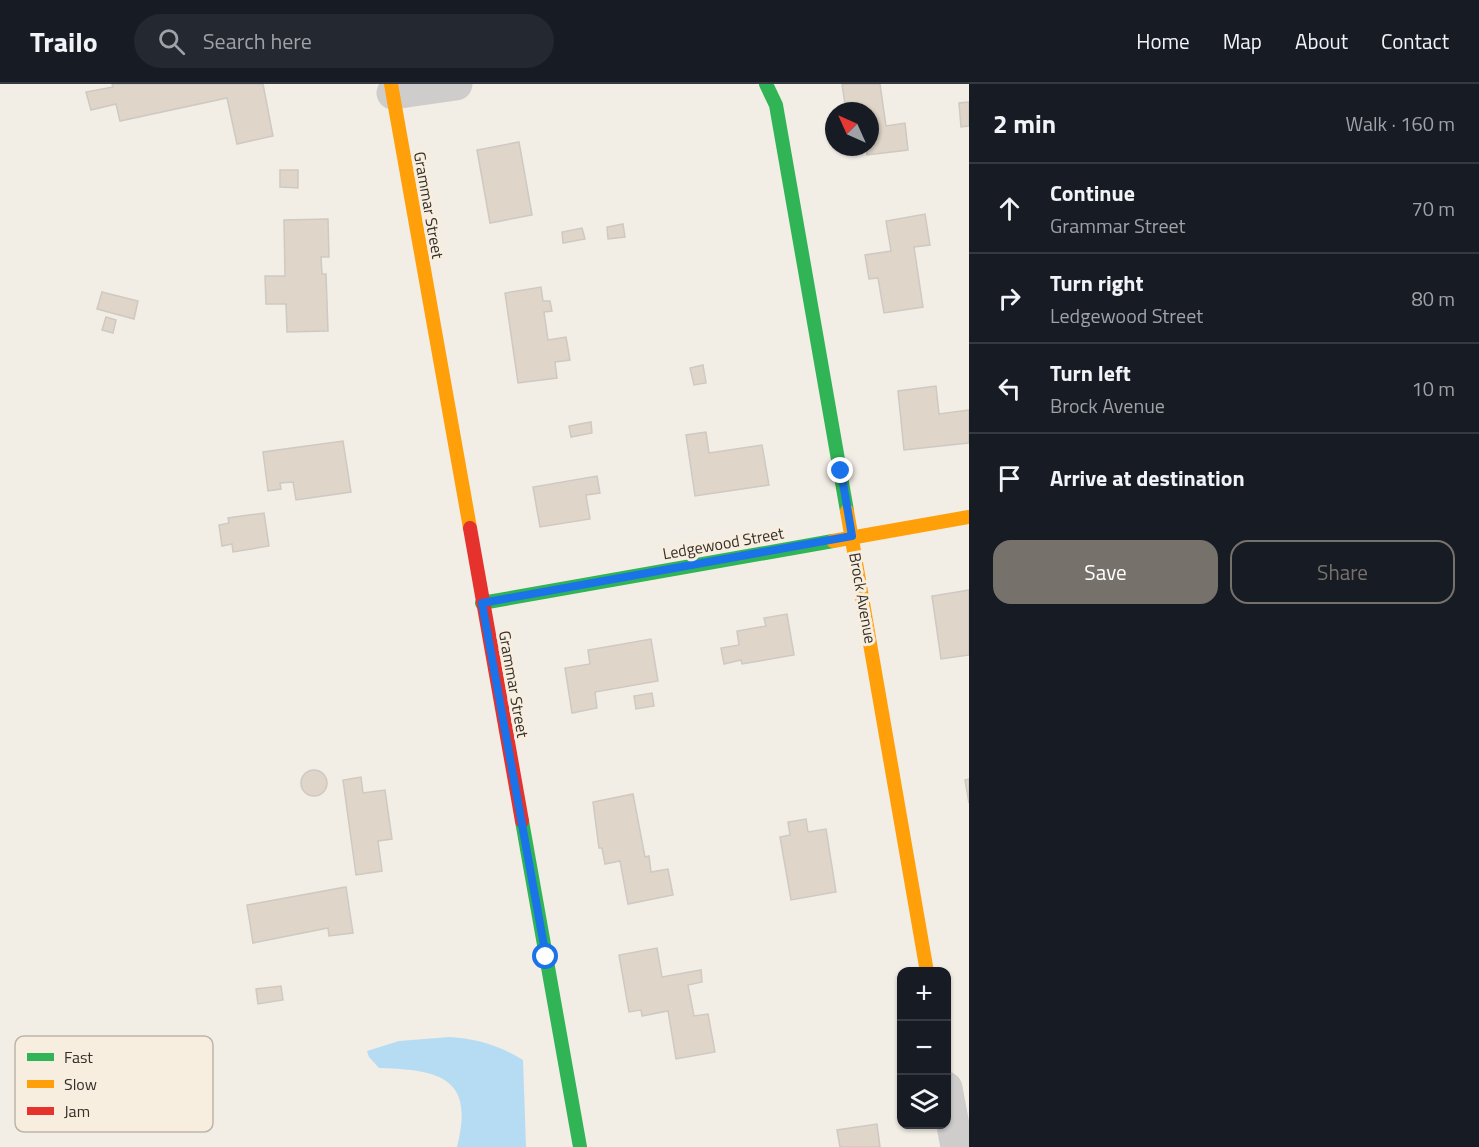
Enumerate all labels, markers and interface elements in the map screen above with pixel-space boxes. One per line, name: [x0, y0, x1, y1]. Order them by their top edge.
search box: [134, 14, 554, 68]
text: Trailo: [30, 20, 98, 63]
text: Search here: [203, 24, 312, 58]
icon: search: [155, 25, 188, 58]
text: Home: [1136, 25, 1190, 57]
text: Map: [1223, 25, 1262, 57]
text: About: [1295, 25, 1348, 57]
text: Contact: [1381, 25, 1449, 57]
north arrow: [825, 102, 879, 156]
text: 2 min: [993, 104, 1056, 143]
text: Walk · 160 m: [1346, 108, 1455, 139]
street label: Grammar Street: [408, 149, 450, 261]
text: Continue: [1050, 176, 1135, 210]
icon: ahead: [993, 192, 1026, 225]
text: 70 m: [1411, 193, 1455, 224]
text: Grammar Street: [1050, 210, 1186, 241]
text: Turn right: [1050, 266, 1144, 300]
icon: right: [993, 282, 1026, 315]
text: 80 m: [1411, 283, 1455, 314]
text: Ledgewood Street: [1050, 300, 1203, 331]
text: Turn left: [1050, 356, 1131, 390]
icon: left: [993, 372, 1026, 405]
text: 10 m: [1411, 373, 1455, 404]
text: Brock Avenue: [1050, 390, 1165, 421]
route end: [827, 457, 853, 483]
text: Arrive at destination: [1050, 461, 1245, 495]
icon: arrive: [993, 462, 1026, 495]
street label: Ledgewood Street: [661, 520, 786, 565]
button: Save: [993, 540, 1218, 604]
button: Share: [1230, 540, 1455, 604]
street label: Brock Avenue: [843, 551, 883, 645]
street label: Grammar Street: [493, 628, 535, 740]
route start: [532, 943, 558, 969]
map controls: [897, 967, 951, 1129]
button: +: [897, 967, 951, 1021]
button: −: [897, 1021, 951, 1075]
legend: [15, 1036, 213, 1132]
text: Fast: [64, 1045, 93, 1069]
text: Slow: [64, 1072, 97, 1096]
button: layers: [897, 1075, 951, 1129]
text: Jam: [64, 1099, 90, 1123]

